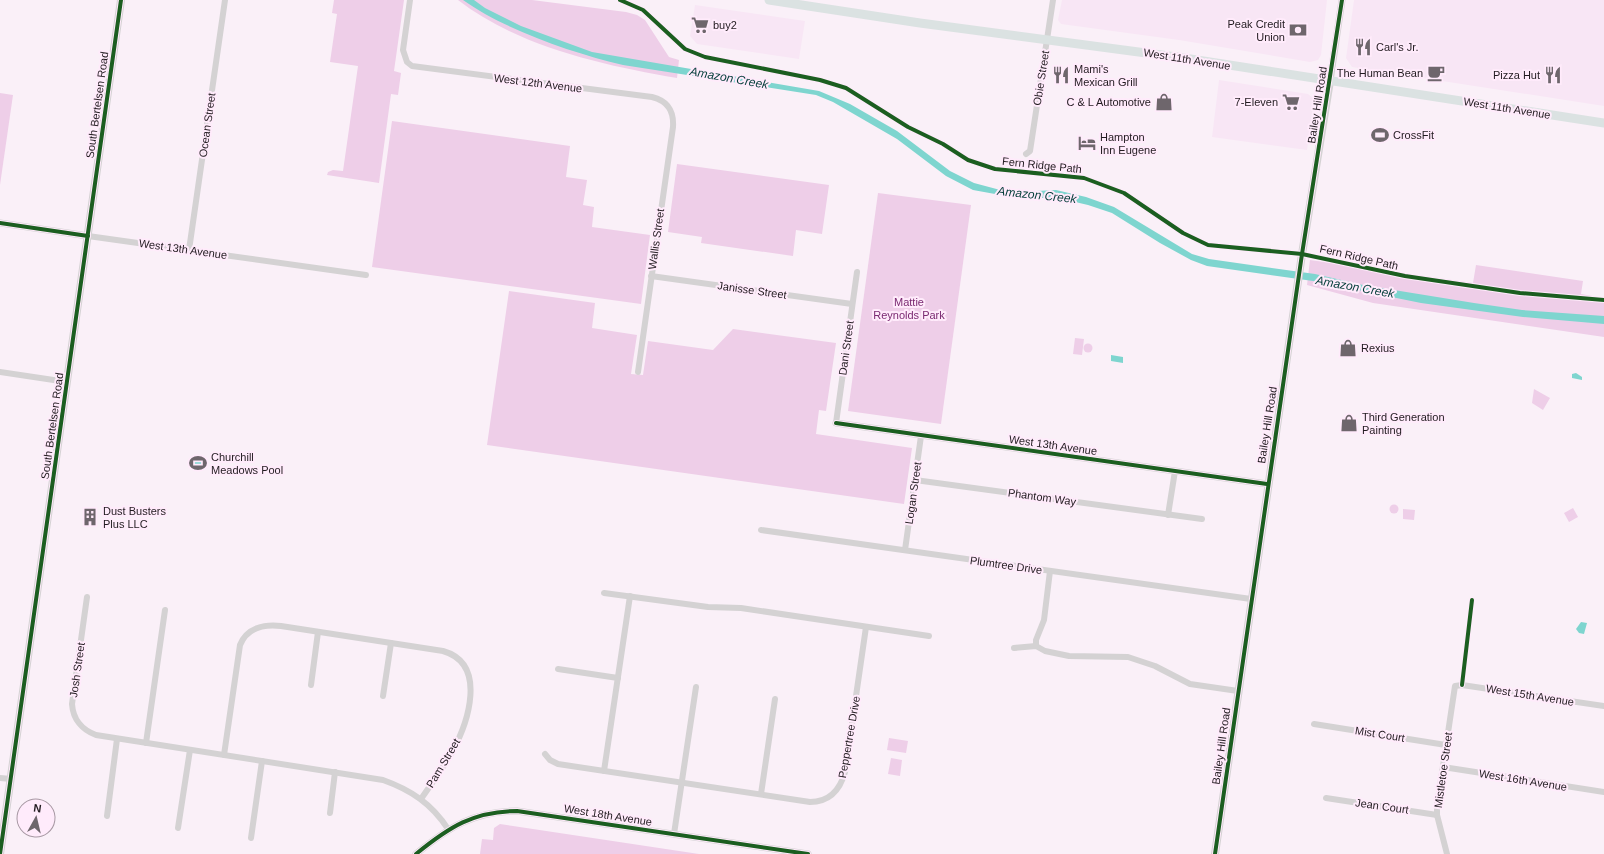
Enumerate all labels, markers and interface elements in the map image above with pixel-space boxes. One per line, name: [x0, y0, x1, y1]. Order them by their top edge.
supermarket icon: buy2: [690, 15, 710, 35]
place label: Peak Credit Union: [1228, 18, 1285, 43]
place label: buy2: [713, 19, 737, 31]
bank icon: Peak Credit Union: [1288, 20, 1308, 40]
restaurant icon: Carl's Jr.: [1353, 37, 1373, 57]
place label: Carl's Jr.: [1376, 41, 1418, 53]
street label: West 11th Avenue: [1143, 46, 1231, 72]
street label: Obie Street: [1031, 50, 1051, 106]
street label: South Bertelsen Road: [84, 51, 110, 159]
place label: Mami's Mexican Grill: [1074, 63, 1138, 88]
cafe icon: The Human Bean: [1426, 63, 1446, 83]
water label: Amazon Creek: [688, 64, 770, 92]
restaurant icon: Mami's Mexican Grill: [1051, 65, 1071, 85]
restaurant icon: Pizza Hut: [1543, 65, 1563, 85]
street label: Bailey Hill Road: [1305, 66, 1329, 144]
place label: The Human Bean: [1337, 67, 1423, 79]
place label: Pizza Hut: [1493, 69, 1540, 81]
street label: West 12th Avenue: [493, 72, 583, 94]
street label: Ocean Street: [197, 92, 217, 158]
shop icon: C & L Automotive: [1154, 92, 1174, 112]
supermarket icon: 7-Eleven: [1281, 92, 1301, 112]
street label: West 11th Avenue: [1463, 95, 1551, 121]
place label: C & L Automotive: [1066, 96, 1151, 108]
place label: 7-Eleven: [1235, 96, 1278, 108]
sports icon: CrossFit: [1370, 125, 1390, 145]
place label: CrossFit: [1393, 129, 1434, 141]
place label: Hampton Inn Eugene: [1100, 131, 1156, 156]
hotel icon: Hampton Inn Eugene: [1077, 133, 1097, 153]
street label: Fern Ridge Path: [1002, 155, 1082, 175]
water label: Amazon Creek: [996, 184, 1078, 206]
street label: Wallis Street: [646, 208, 666, 270]
street label: West 13th Avenue: [138, 237, 228, 261]
street label: Fern Ridge Path: [1319, 242, 1399, 272]
water label: Amazon Creek: [1314, 273, 1396, 301]
street label: Janisse Street: [717, 279, 787, 301]
park label: Mattie Reynolds Park: [873, 296, 945, 321]
street label: Dani Street: [836, 320, 856, 376]
shop icon: Rexius: [1338, 338, 1358, 358]
place label: Rexius: [1361, 342, 1395, 354]
street label: South Bertelsen Road: [39, 372, 65, 480]
street label: Bailey Hill Road: [1255, 386, 1279, 464]
place label: Third Generation Painting: [1362, 411, 1445, 436]
shop icon: Third Generation Painting: [1339, 413, 1359, 433]
street label: West 13th Avenue: [1008, 433, 1098, 457]
place label: Churchill Meadows Pool: [211, 451, 283, 476]
sports icon: Churchill Meadows Pool: [188, 453, 208, 473]
street label: Logan Street: [903, 461, 923, 525]
street label: Phantom Way: [1007, 486, 1077, 508]
place label: Dust Busters Plus LLC: [103, 505, 166, 530]
building icon: Dust Busters Plus LLC: [80, 507, 100, 527]
street label: Plumtree Drive: [969, 554, 1043, 576]
street label: Josh Street: [67, 642, 87, 698]
street label: West 15th Avenue: [1485, 682, 1575, 708]
street label: Peppertree Drive: [836, 695, 862, 779]
street label: Bailey Hill Road: [1210, 707, 1232, 785]
street label: Mist Court: [1354, 724, 1406, 744]
street label: Mistletoe Street: [1432, 731, 1454, 809]
street label: Pam Street: [424, 736, 462, 790]
street label: West 16th Avenue: [1478, 767, 1568, 793]
street label: Jean Court: [1355, 796, 1409, 816]
north arrow: [16, 798, 56, 838]
text: N: [33, 802, 42, 815]
street label: West 18th Avenue: [563, 802, 653, 828]

